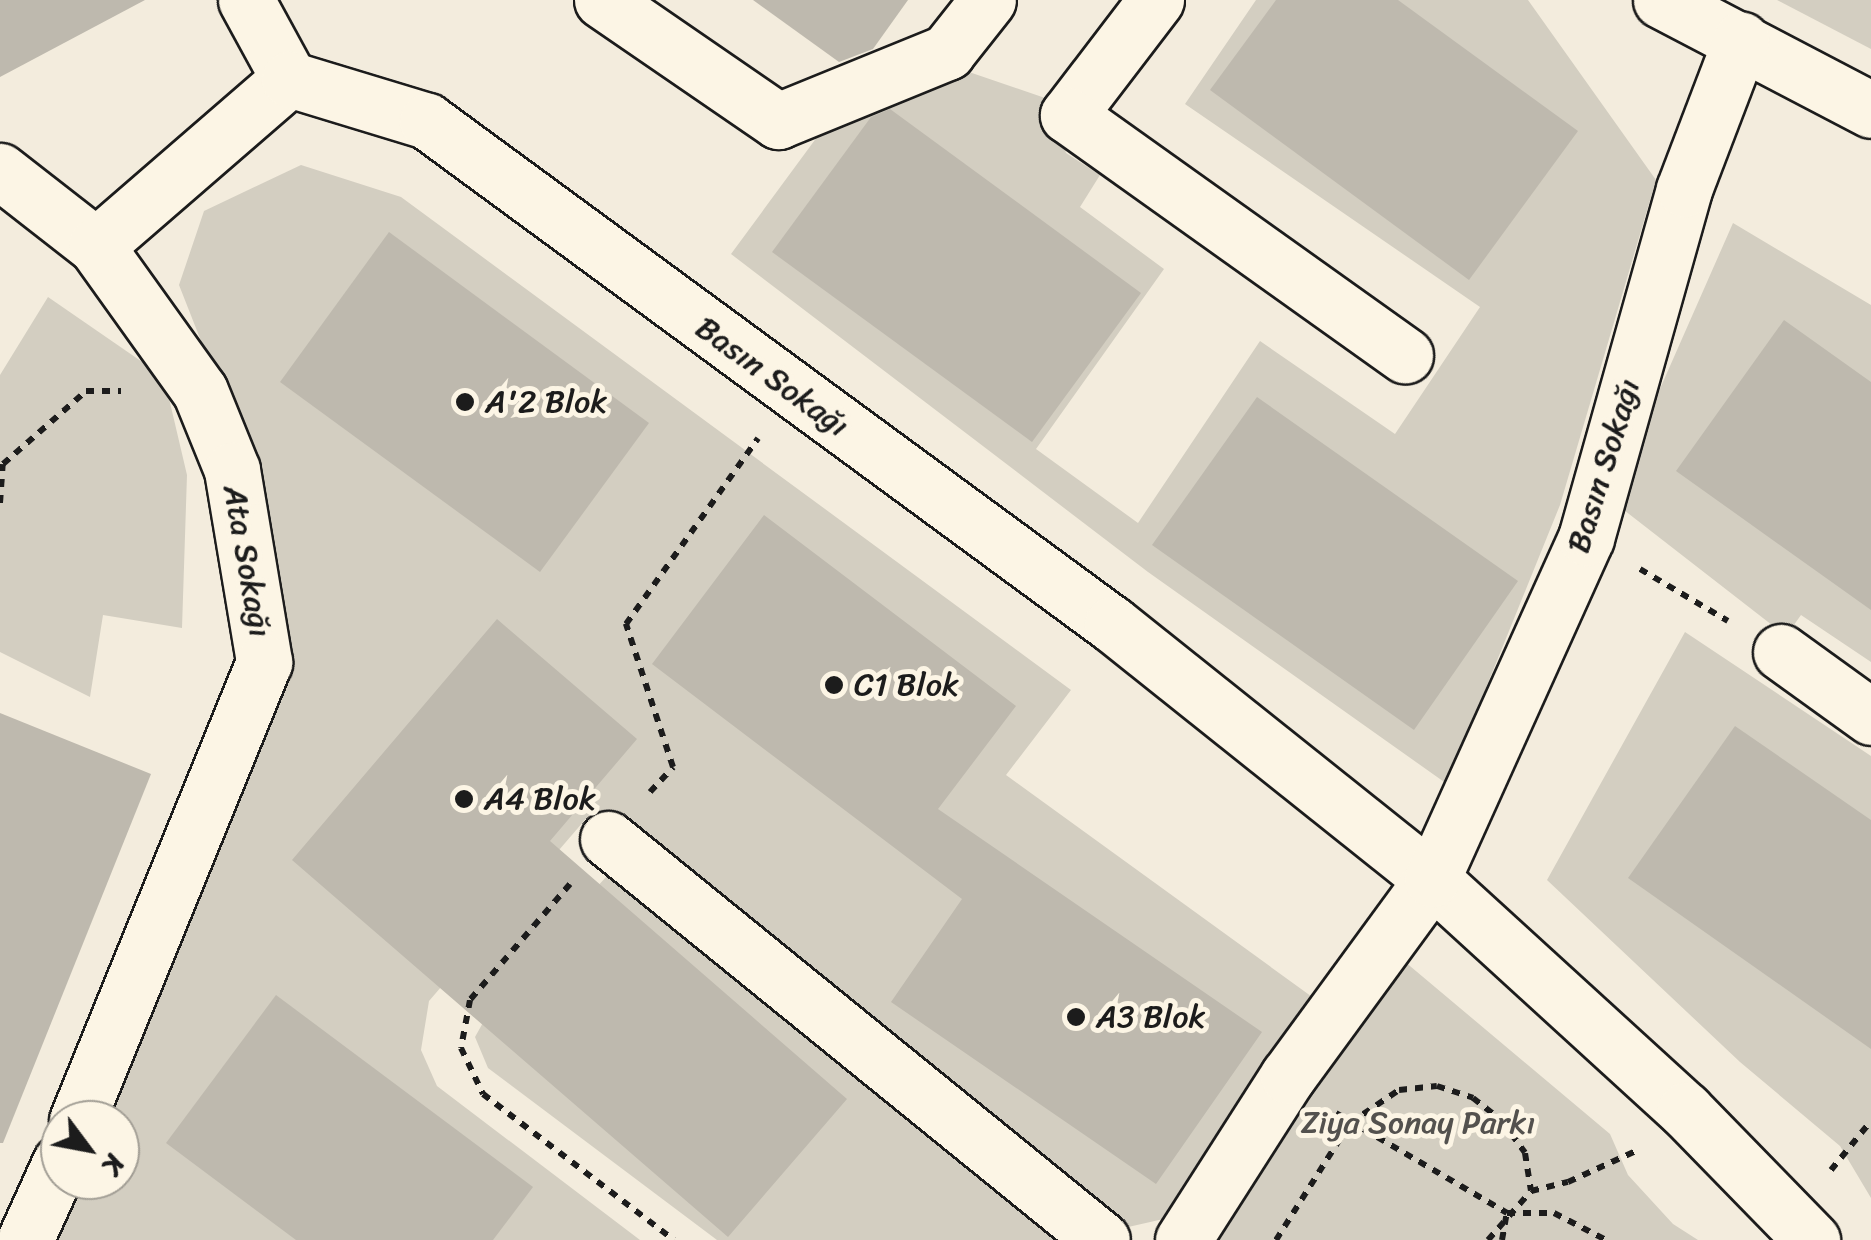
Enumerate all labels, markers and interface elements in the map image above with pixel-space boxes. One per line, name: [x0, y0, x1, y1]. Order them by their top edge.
street label: Basın Sokağı: [688, 309, 856, 445]
street label: Basın Sokağı: [1559, 374, 1649, 558]
place label: A'2 Blok: [485, 383, 607, 421]
marker: A'2 Blok: [454, 391, 476, 413]
street label: Ata Sokağı: [215, 482, 279, 640]
place label: C1 Blok: [854, 666, 959, 704]
marker: C1 Blok: [823, 674, 845, 696]
place label: A4 Blok: [484, 780, 596, 818]
marker: A4 Blok: [453, 788, 475, 810]
place label: A3 Blok: [1096, 998, 1205, 1036]
marker: A3 Blok: [1065, 1006, 1087, 1028]
north arrow: [40, 1100, 140, 1200]
park label: Ziya Sonay Parkı: [1300, 1104, 1536, 1142]
text: K: [89, 1145, 139, 1185]

